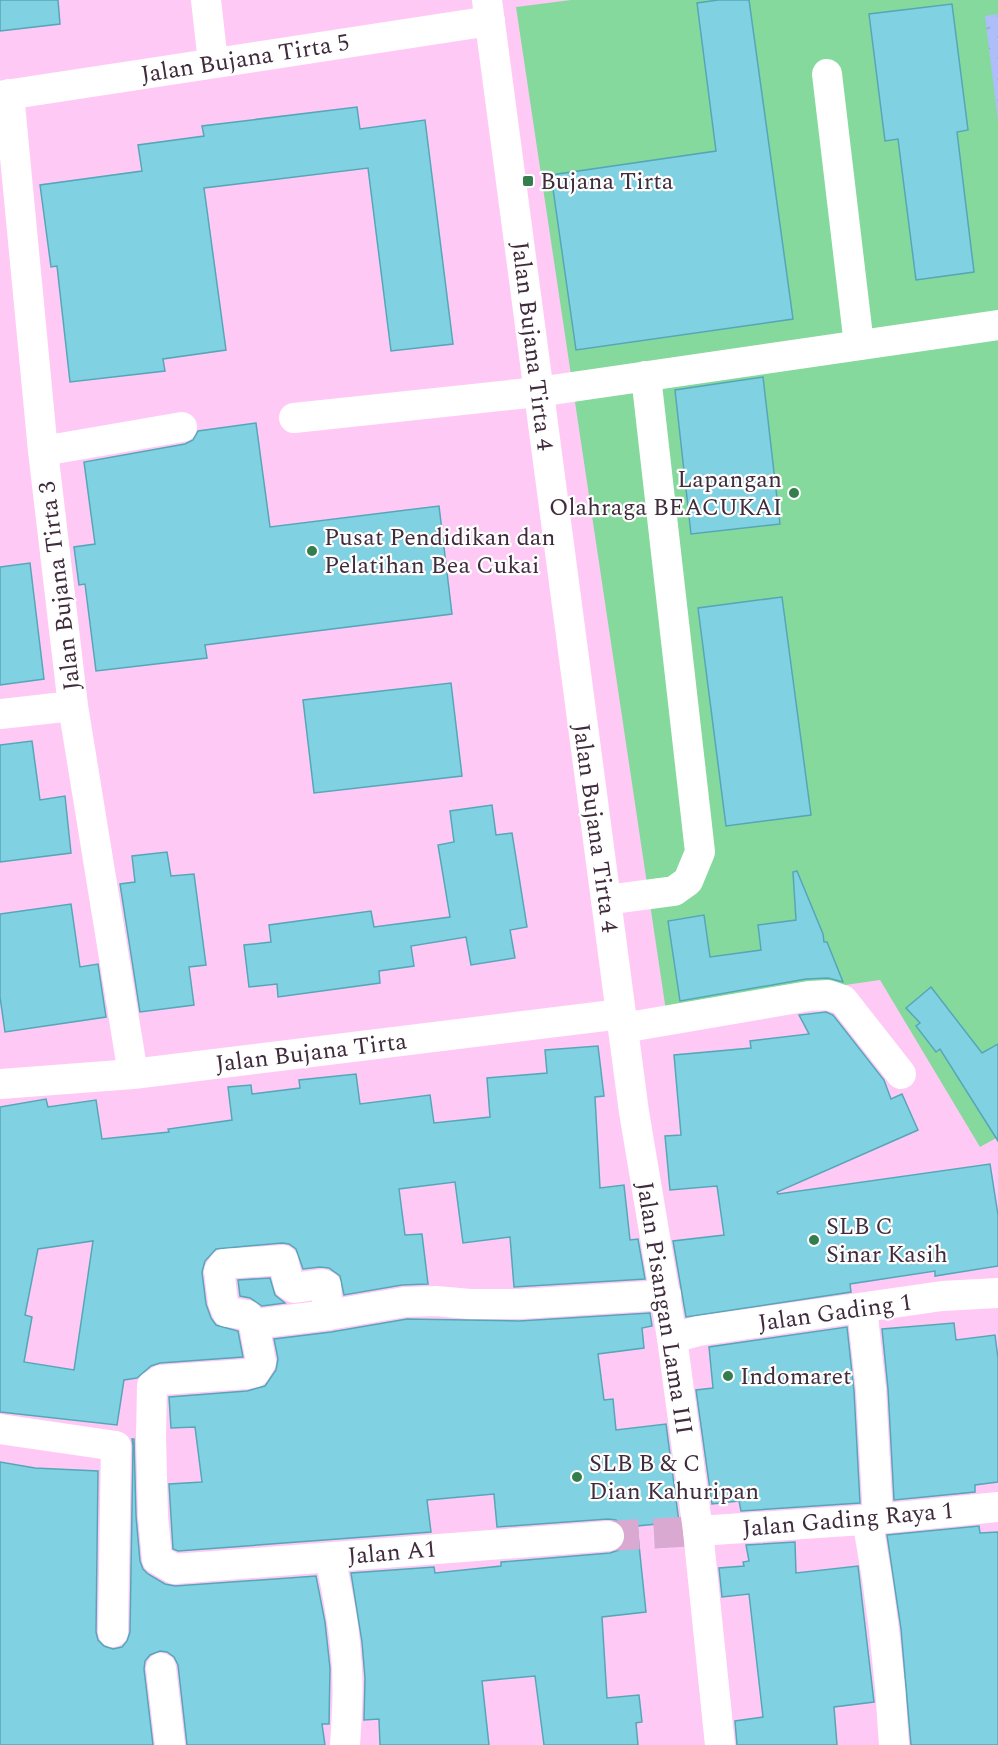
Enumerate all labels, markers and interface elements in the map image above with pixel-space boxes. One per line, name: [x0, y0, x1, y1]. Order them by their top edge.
street label: Jalan Bujana Tirta 5: [138, 25, 352, 93]
place label: Bujana Tirta: [540, 164, 674, 200]
marker: Bujana Tirta: [521, 174, 535, 188]
street label: Jalan Bujana Tirta 4: [501, 239, 563, 453]
place label: Lapangan Olahraga BEACUKAI: [549, 462, 782, 526]
street label: Jalan Bujana Tirta 3: [29, 479, 91, 693]
marker: Lapangan Olahraga BEACUKAI: [787, 486, 801, 500]
place label: Pusat Pendidikan dan Pelatihan Bea Cukai: [324, 520, 556, 584]
marker: Pusat Pendidikan dan Pelatihan Bea Cukai: [305, 544, 319, 558]
street label: Jalan Bujana Tirta 4: [563, 721, 627, 935]
street label: Jalan Bujana Tirta: [213, 1023, 409, 1083]
street label: Jalan Pisangan Lama III: [626, 1179, 702, 1437]
place label: SLB C Sinar Kasih: [826, 1209, 948, 1273]
marker: SLB C Sinar Kasih: [807, 1233, 821, 1247]
street label: Jalan Gading 1: [756, 1284, 914, 1342]
place label: Indomaret: [740, 1359, 852, 1395]
marker: Indomaret: [721, 1369, 735, 1383]
place label: SLB B & C Dian Kahuripan: [589, 1446, 759, 1510]
marker: SLB B & C Dian Kahuripan: [570, 1470, 584, 1484]
street label: Jalan Gading Raya 1: [741, 1493, 955, 1547]
street label: Jalan A1: [346, 1531, 438, 1575]

